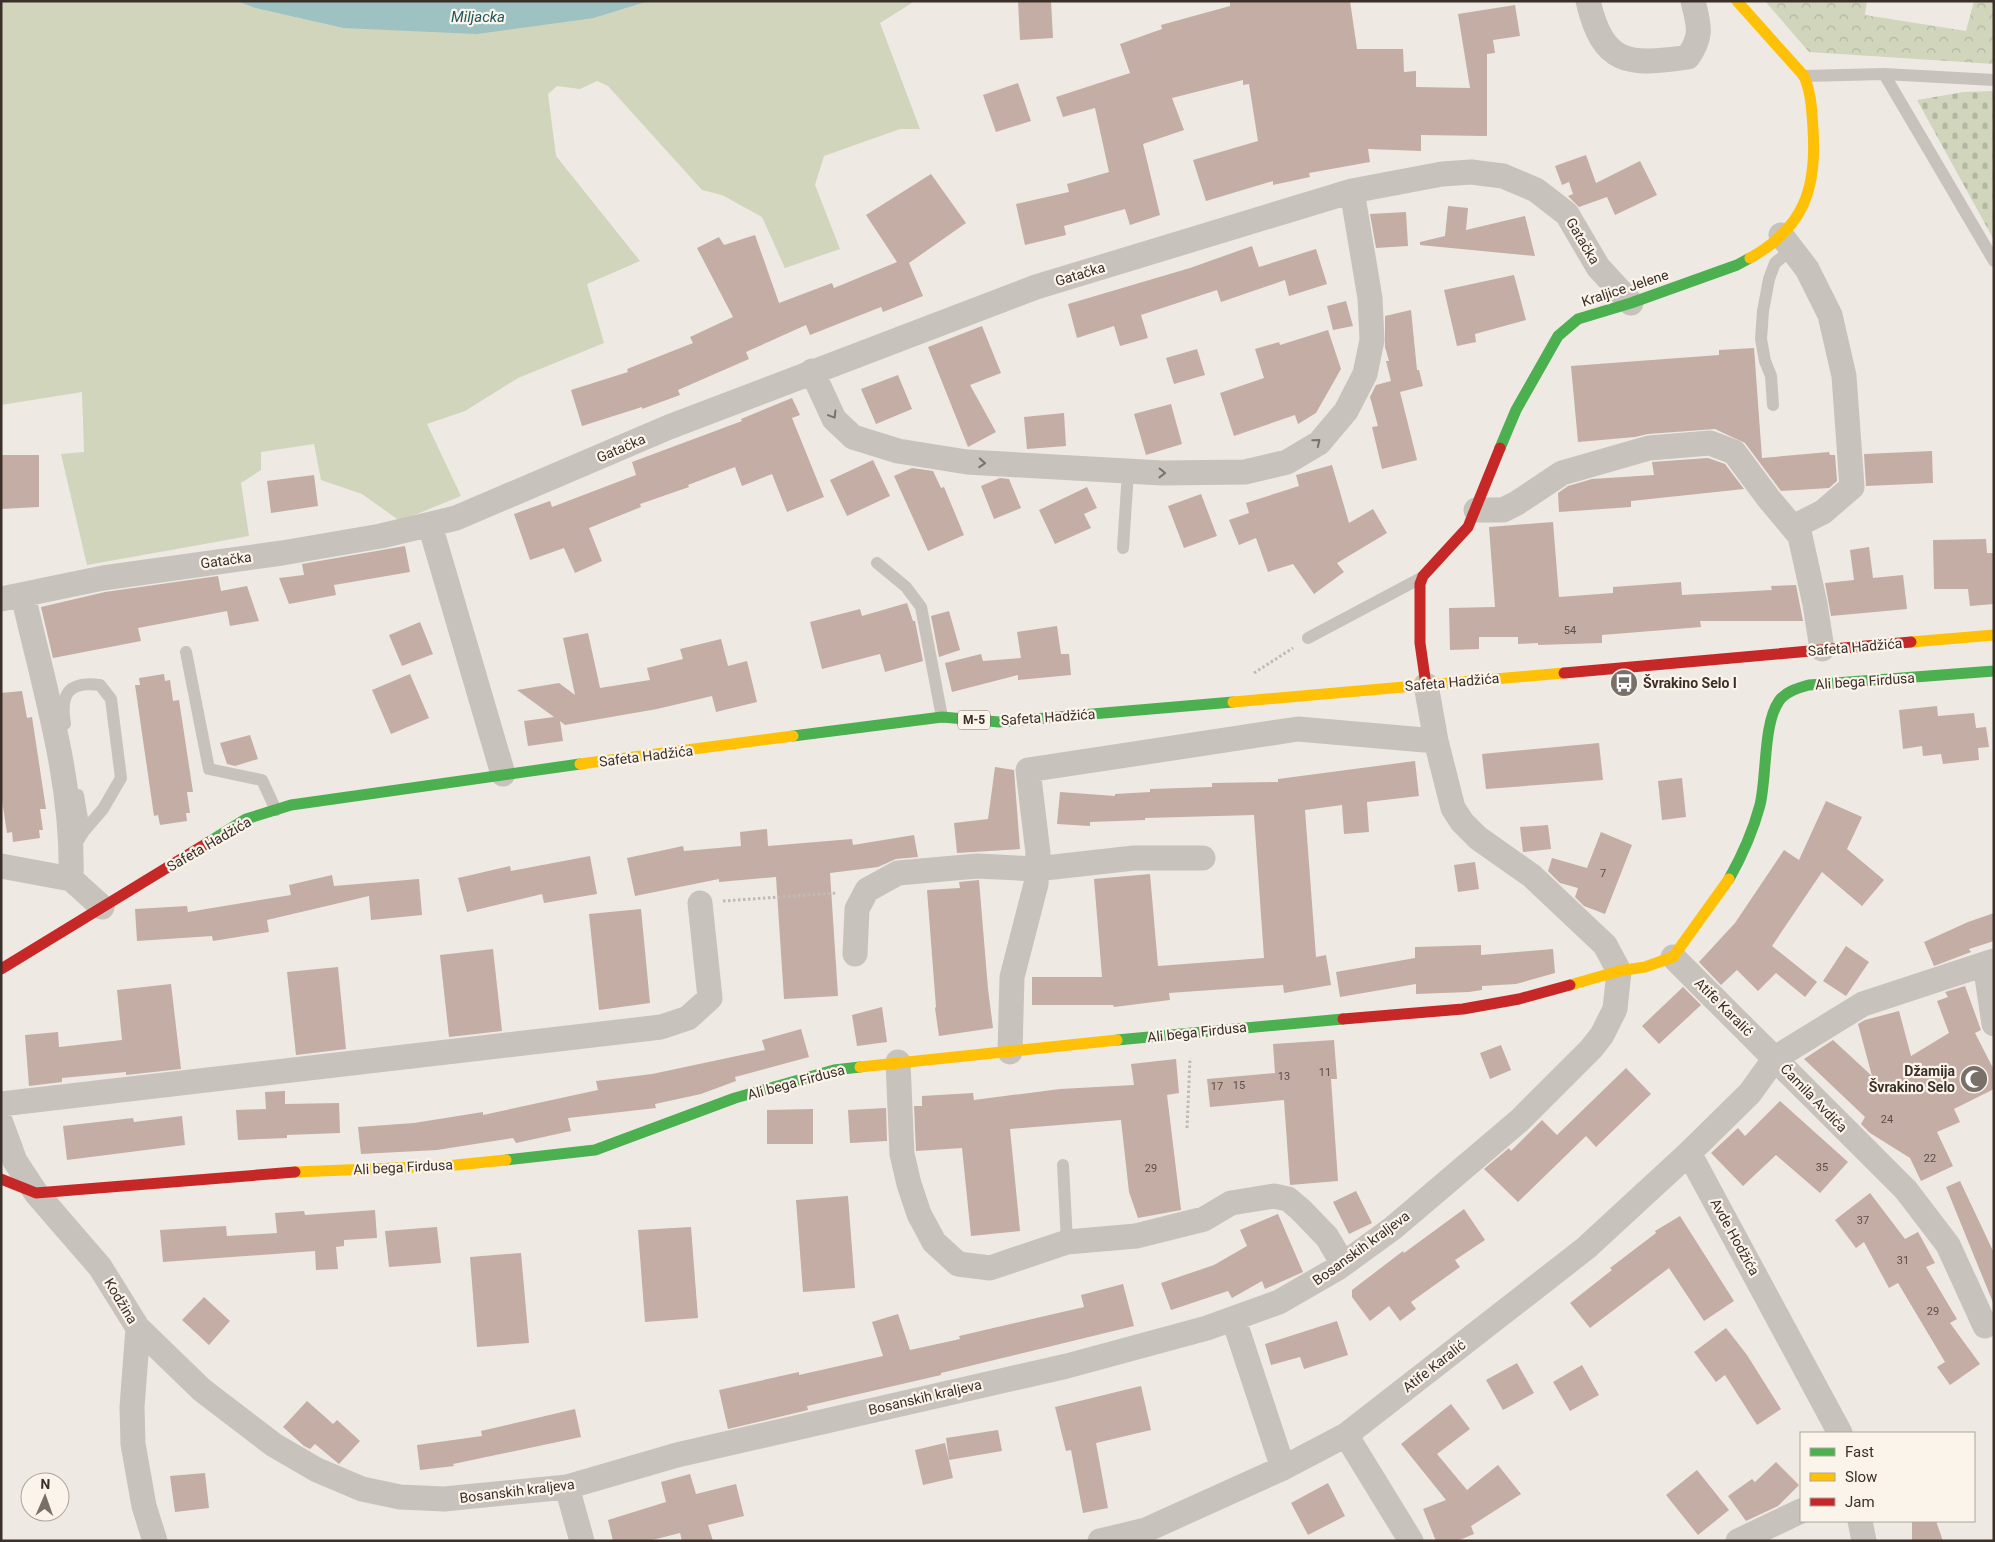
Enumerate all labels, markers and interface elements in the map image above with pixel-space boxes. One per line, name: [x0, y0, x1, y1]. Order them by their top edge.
water label: Miljacka: [451, 8, 505, 26]
street label: Gatačka: [1563, 215, 1603, 267]
street label: Gatačka: [1053, 259, 1107, 289]
street label: Kraljice Jelene: [1580, 266, 1670, 310]
one-way arrow: [827, 410, 837, 419]
street label: Gatačka: [594, 431, 648, 465]
one-way arrow: [1312, 439, 1321, 448]
one-way arrow: [979, 457, 987, 468]
one-way arrow: [1158, 468, 1166, 478]
street label: Gatačka: [199, 549, 253, 571]
house number: 54: [1564, 624, 1576, 637]
street label: Safeta Hadžića: [1807, 635, 1903, 659]
bus stop icon: Švrakino Selo I: [1609, 668, 1639, 698]
street label: Safeta Hadžića: [1404, 670, 1500, 694]
street label: Ali bega Firdusa: [1815, 670, 1915, 692]
place label: Švrakino Selo I: [1643, 674, 1737, 691]
street label: Safeta Hadžića: [1000, 706, 1096, 728]
road number: M-5: [958, 710, 990, 730]
street label: Safeta Hadžića: [598, 742, 694, 770]
street label: Safeta Hadžića: [164, 813, 254, 875]
house number: 7: [1600, 867, 1606, 880]
street label: Atife Karalić: [1692, 975, 1756, 1039]
street label: Ali bega Firdusa: [1147, 1019, 1247, 1045]
street label: Ćamila Avdića: [1777, 1060, 1851, 1135]
street label: Ali bega Firdusa: [746, 1061, 846, 1103]
place label: Džamija Švrakino Selo: [1869, 1063, 1956, 1095]
mosque icon: Džamija Švrakino Selo: [1959, 1064, 1989, 1094]
house number: 11: [1319, 1066, 1331, 1079]
house number: 13: [1278, 1070, 1290, 1083]
house number: 15: [1233, 1079, 1245, 1092]
house number: 17: [1211, 1080, 1223, 1093]
house number: 24: [1881, 1113, 1893, 1126]
house number: 22: [1924, 1152, 1936, 1165]
street label: Ali bega Firdusa: [353, 1156, 453, 1178]
house number: 35: [1816, 1161, 1828, 1174]
house number: 29: [1145, 1162, 1157, 1175]
street label: Avde Hodžića: [1707, 1196, 1763, 1278]
street label: Bosanskih kraljeva: [1309, 1208, 1413, 1288]
house number: 37: [1857, 1214, 1869, 1227]
house number: 31: [1897, 1254, 1909, 1267]
street label: Kodžina: [101, 1275, 141, 1327]
house number: 29: [1927, 1305, 1939, 1318]
street label: Atife Karalić: [1399, 1337, 1469, 1395]
street label: Bosanskih kraljeva: [867, 1376, 983, 1418]
legend: [1800, 1432, 1975, 1522]
text: Fast: [1845, 1443, 1874, 1461]
text: Slow: [1845, 1468, 1877, 1486]
north arrow: [20, 1472, 70, 1522]
text: N: [40, 1476, 51, 1492]
street label: Bosanskih kraljeva: [459, 1476, 575, 1506]
text: Jam: [1845, 1493, 1875, 1511]

